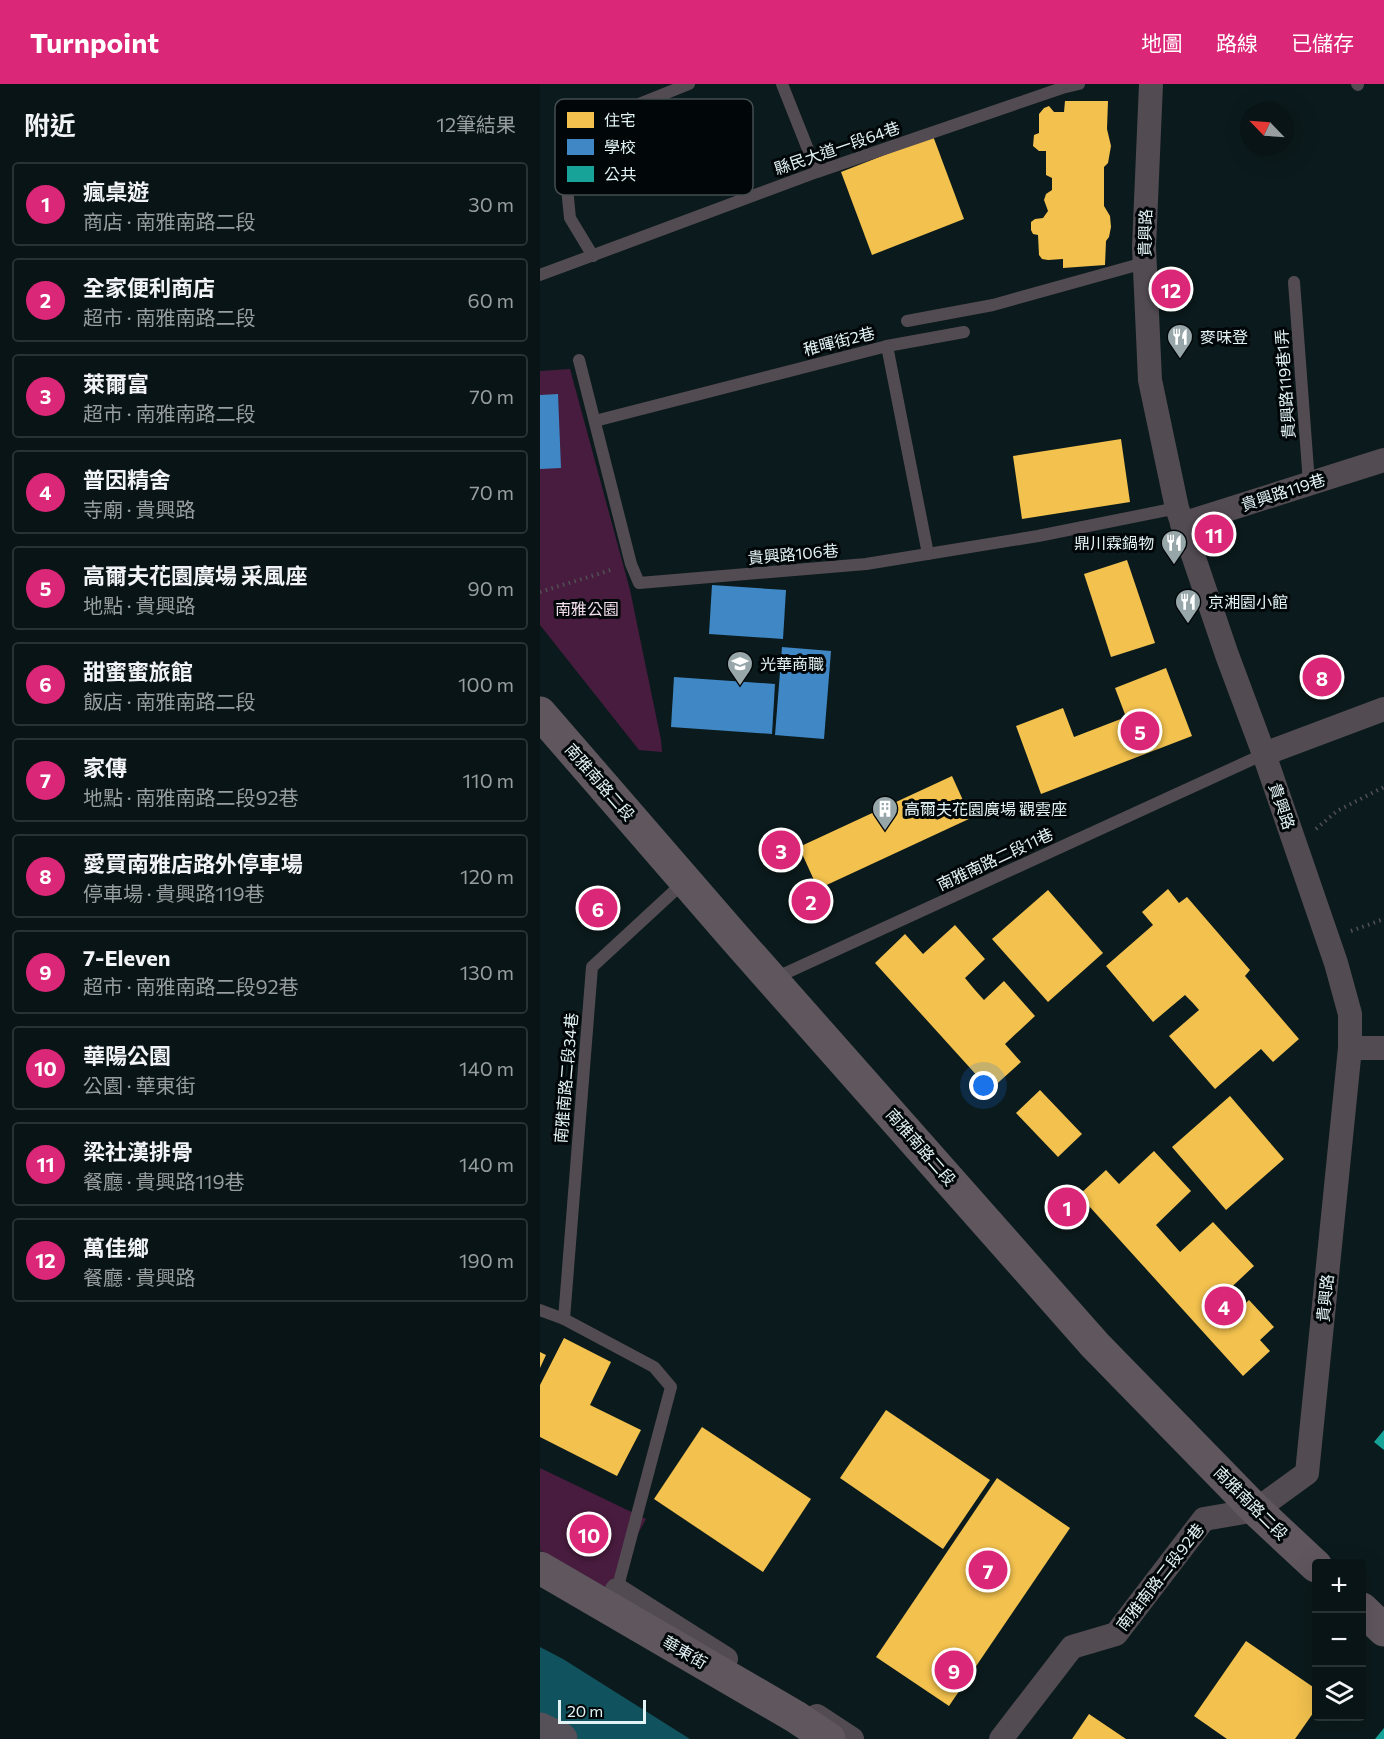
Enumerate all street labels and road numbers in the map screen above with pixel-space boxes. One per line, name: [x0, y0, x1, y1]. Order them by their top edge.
street label: 縣民大道一段64巷: [772, 117, 902, 178]
street label: 貴興路: [1135, 209, 1154, 257]
street label: 稚暉街2巷: [801, 322, 877, 359]
street label: 貴興路119巷1弄: [1271, 328, 1298, 440]
street label: 貴興路119巷: [1238, 469, 1327, 514]
street label: 貴興路106巷: [747, 540, 839, 567]
street label: 南雅南路二段: [562, 739, 639, 824]
street label: 貴興路: [1266, 780, 1299, 832]
street label: 南雅南路二段11巷: [934, 823, 1056, 894]
street label: 南雅南路二段34巷: [550, 1012, 581, 1144]
street label: 南雅南路二段: [883, 1104, 960, 1189]
street label: 貴興路: [1313, 1273, 1336, 1323]
street label: 南雅南路二段: [1211, 1462, 1292, 1543]
street label: 南雅南路二段92巷: [1112, 1519, 1207, 1634]
street label: 華東街: [660, 1631, 711, 1672]

